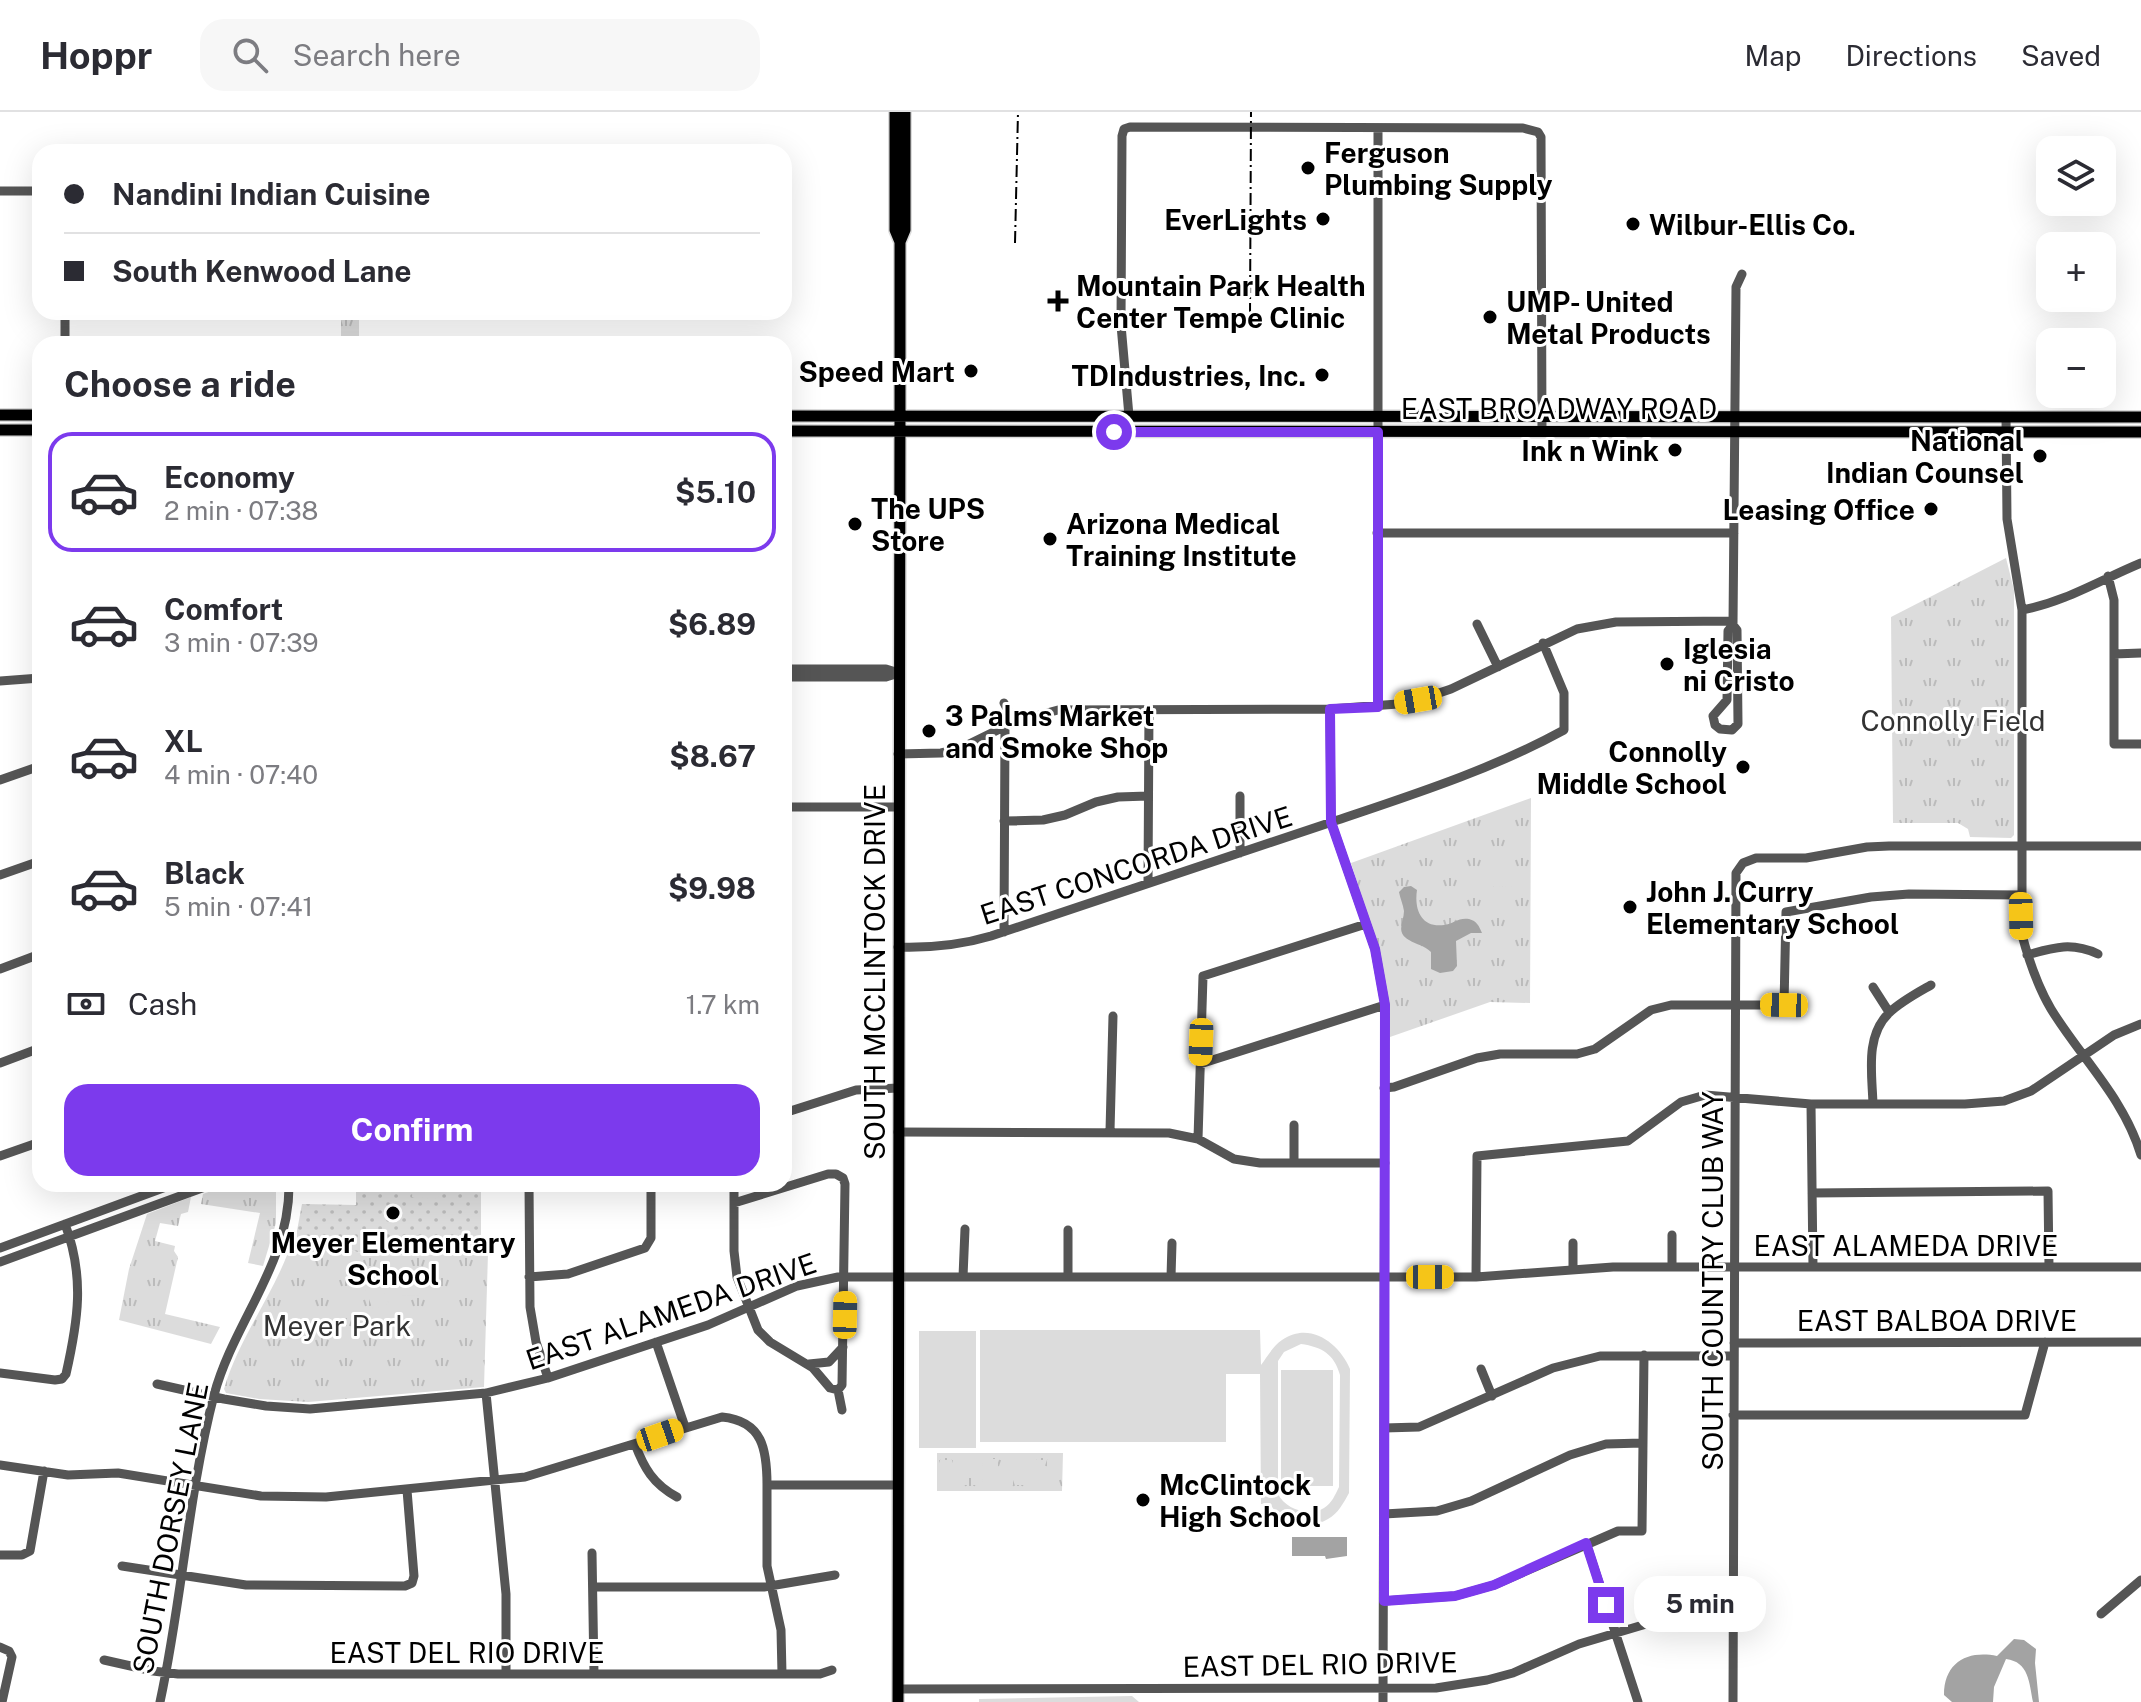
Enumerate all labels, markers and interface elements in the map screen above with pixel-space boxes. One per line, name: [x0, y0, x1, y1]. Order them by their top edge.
search box: [200, 19, 760, 91]
text: Hoppr: [40, 33, 152, 78]
icon: search: [228, 33, 272, 77]
text: Search here: [292, 37, 461, 73]
text: Map: [1745, 39, 1801, 72]
text: Directions: [1845, 39, 1977, 72]
text: Saved: [2021, 39, 2101, 72]
place label: Ferguson Plumbing Supply: [1324, 136, 1553, 201]
map controls: [2036, 136, 2116, 408]
button: layers: [2036, 136, 2116, 216]
marker: Ferguson Plumbing Supply: [1299, 159, 1317, 177]
text: Nandini Indian Cuisine: [112, 176, 431, 212]
place label: EverLights: [1164, 203, 1307, 236]
place label: Wilbur-Ellis Co.: [1649, 208, 1856, 241]
marker: EverLights: [1314, 210, 1332, 228]
marker: Wilbur-Ellis Co.: [1624, 215, 1642, 233]
button: +: [2036, 232, 2116, 312]
text: South Kenwood Lane: [112, 253, 412, 289]
place label: Mountain Park Health Center Tempe Clinic: [1076, 269, 1365, 334]
place label: UMP- United Metal Products: [1506, 285, 1711, 350]
marker: Mountain Park Health Center Tempe Clinic: [1047, 290, 1069, 312]
marker: UMP- United Metal Products: [1481, 308, 1499, 326]
button: −: [2036, 328, 2116, 408]
place label: Speed Mart: [798, 355, 955, 388]
place label: TDIndustries, Inc.: [1071, 359, 1306, 392]
marker: Speed Mart: [962, 362, 980, 380]
text: Choose a ride: [64, 363, 296, 405]
marker: TDIndustries, Inc.: [1313, 366, 1331, 384]
street label: EAST BROADWAY ROAD: [1401, 392, 1717, 425]
route start: [1096, 414, 1132, 450]
place label: National Indian Counsel: [1826, 424, 2024, 489]
place label: Ink n Wink: [1521, 434, 1659, 467]
marker: Ink n Wink: [1666, 441, 1684, 459]
marker: National Indian Counsel: [2031, 447, 2049, 465]
icon: car: [68, 456, 140, 528]
text: Economy: [164, 459, 295, 495]
text: $5.10: [675, 474, 756, 510]
place label: The UPS Store: [871, 492, 985, 557]
place label: Leasing Office: [1722, 493, 1915, 526]
text: 2 min · 07:38: [164, 495, 318, 526]
marker: Leasing Office: [1922, 500, 1940, 518]
place label: Arizona Medical Training Institute: [1066, 507, 1297, 572]
marker: The UPS Store: [846, 515, 864, 533]
marker: Arizona Medical Training Institute: [1041, 530, 1059, 548]
icon: car: [68, 588, 140, 660]
text: Comfort: [164, 591, 283, 627]
text: $6.89: [668, 606, 756, 642]
text: 3 min · 07:39: [164, 627, 319, 658]
place label: Iglesia ni Cristo: [1683, 632, 1795, 697]
marker: Iglesia ni Cristo: [1658, 655, 1676, 673]
car: [1392, 684, 1444, 716]
place label: 3 Palms Market and Smoke Shop: [945, 699, 1168, 764]
park label: Connolly Field: [1861, 704, 2045, 737]
icon: car: [68, 720, 140, 792]
marker: 3 Palms Market and Smoke Shop: [920, 722, 938, 740]
text: XL: [164, 723, 203, 759]
place label: Connolly Middle School: [1536, 735, 1727, 800]
text: $8.67: [669, 738, 756, 774]
marker: Connolly Middle School: [1734, 758, 1752, 776]
text: 4 min · 07:40: [164, 759, 318, 790]
street label: SOUTH MCCLINTOCK DRIVE: [858, 784, 891, 1160]
street label: EAST CONCORDA DRIVE: [976, 799, 1296, 931]
icon: car: [68, 852, 140, 924]
text: Black: [164, 855, 245, 891]
text: $9.98: [668, 870, 756, 906]
place label: John J. Curry Elementary School: [1646, 875, 1899, 940]
text: 5 min · 07:41: [164, 891, 313, 922]
car: [2009, 892, 2033, 940]
marker: John J. Curry Elementary School: [1621, 898, 1639, 916]
icon: cash: [64, 982, 108, 1026]
text: Cash: [128, 986, 197, 1022]
text: 1.7 km: [686, 989, 760, 1020]
car: [1760, 993, 1808, 1017]
car: [1188, 1018, 1214, 1066]
button: Confirm: [64, 1084, 760, 1176]
street label: SOUTH COUNTRY CLUB WAY: [1696, 1091, 1729, 1471]
marker: Meyer Elementary School: [384, 1204, 402, 1222]
place label: Meyer Elementary School: [271, 1226, 516, 1291]
street label: EAST ALAMEDA DRIVE: [1754, 1229, 2058, 1262]
street label: EAST ALAMEDA DRIVE: [521, 1246, 821, 1376]
car: [1406, 1265, 1454, 1289]
car: [833, 1291, 857, 1339]
street label: EAST BALBOA DRIVE: [1797, 1304, 2077, 1337]
park label: Meyer Park: [263, 1309, 411, 1342]
street label: SOUTH DORSEY LANE: [126, 1379, 214, 1677]
car: [633, 1416, 687, 1454]
place label: McClintock High School: [1159, 1468, 1321, 1533]
marker: McClintock High School: [1134, 1491, 1152, 1509]
callout: 5 min: [1634, 1577, 1766, 1633]
route end: [1588, 1587, 1624, 1623]
text: 5 min: [1665, 1588, 1735, 1619]
street label: EAST DEL RIO DRIVE: [329, 1636, 605, 1669]
street label: EAST DEL RIO DRIVE: [1182, 1645, 1458, 1683]

